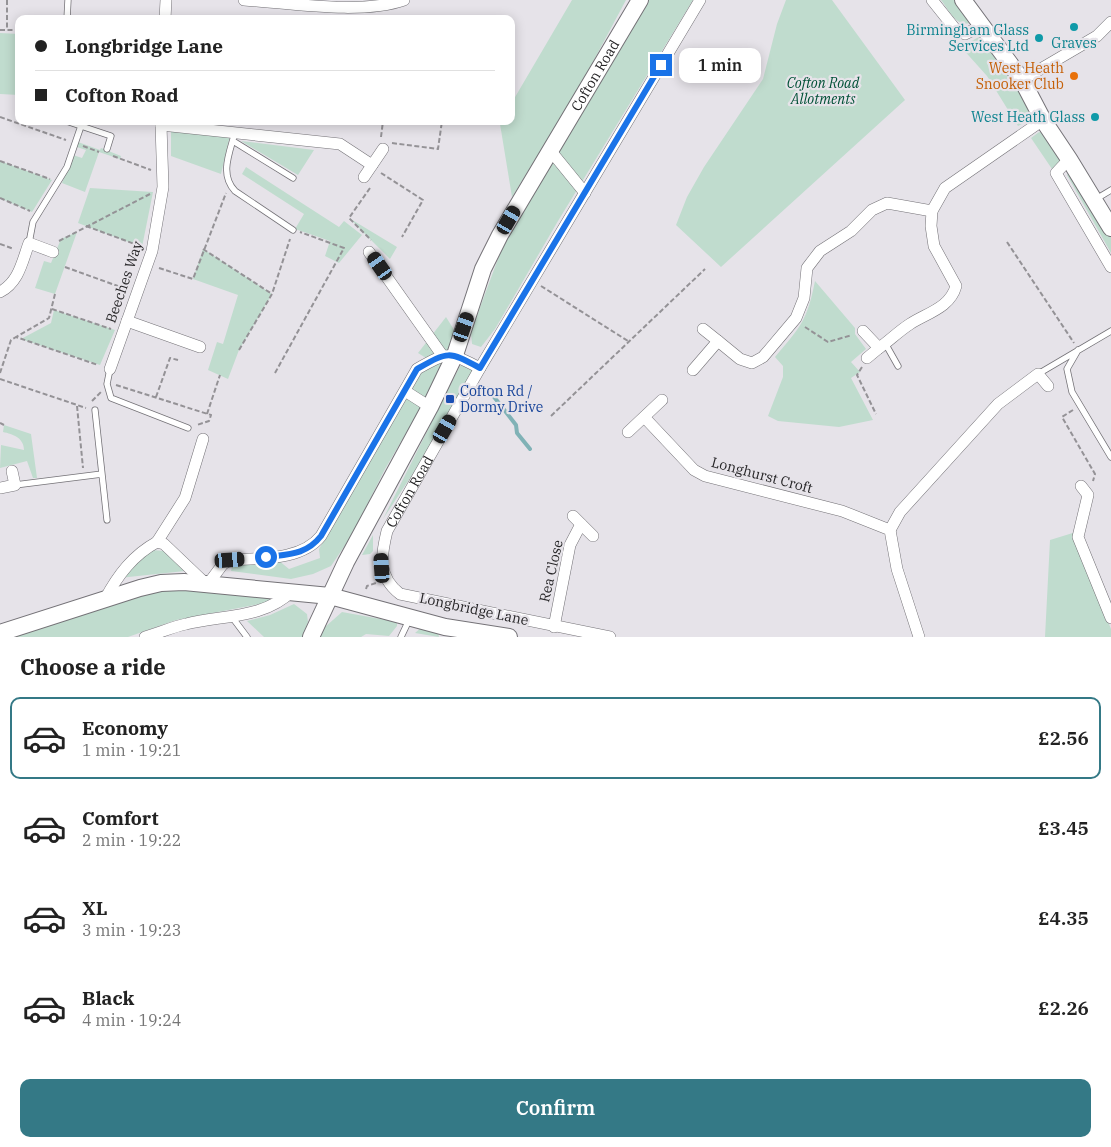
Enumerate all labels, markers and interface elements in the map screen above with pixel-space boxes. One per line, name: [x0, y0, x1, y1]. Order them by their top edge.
place label: Birmingham Glass Services Ltd: [906, 21, 1029, 55]
marker: Graves: [1068, 21, 1080, 33]
marker: Birmingham Glass Services Ltd: [1033, 32, 1045, 44]
text: Longbridge Lane: [65, 34, 223, 58]
place label: Graves: [1051, 34, 1097, 52]
street label: Cofton Road: [567, 36, 624, 114]
callout: 1 min: [678, 48, 761, 82]
route end: [650, 54, 672, 76]
text: 1 min: [698, 55, 742, 75]
place label: West Heath Snooker Club: [976, 59, 1064, 93]
marker: West Heath Snooker Club: [1068, 70, 1080, 82]
park label: Cofton Road Allotments: [787, 74, 860, 108]
text: Cofton Road: [65, 83, 179, 107]
place label: West Heath Glass: [971, 108, 1085, 126]
marker: West Heath Glass: [1089, 111, 1101, 123]
car: [495, 203, 522, 237]
street label: Beeches Way: [102, 238, 147, 325]
car: [365, 249, 394, 283]
car: [452, 310, 475, 344]
place label: Cofton Rd / Dormy Drive: [460, 382, 543, 416]
marker: Cofton Rd / Dormy Drive: [444, 393, 456, 405]
car: [431, 412, 458, 446]
street label: Cofton Road: [382, 452, 437, 531]
street label: Longhurst Croft: [709, 453, 815, 497]
street label: Rea Close: [535, 538, 567, 604]
route start: [255, 546, 277, 568]
car: [214, 551, 245, 569]
car: [373, 553, 390, 583]
street label: Longbridge Lane: [418, 589, 530, 629]
text: Choose a ride: [20, 652, 166, 681]
icon: car: [22, 716, 67, 761]
text: Economy: [82, 716, 168, 740]
text: £2.56: [1038, 726, 1089, 750]
text: 1 min · 19:21: [82, 740, 181, 760]
icon: car: [22, 806, 67, 851]
text: Comfort: [82, 806, 159, 830]
text: £3.45: [1038, 816, 1089, 840]
text: 2 min · 19:22: [82, 830, 181, 850]
icon: car: [22, 896, 67, 941]
text: XL: [82, 896, 108, 920]
text: £4.35: [1038, 906, 1089, 930]
text: 3 min · 19:23: [82, 920, 181, 940]
icon: car: [22, 986, 67, 1031]
text: Black: [82, 986, 134, 1010]
text: £2.26: [1038, 996, 1089, 1020]
text: 4 min · 19:24: [82, 1010, 181, 1030]
button: Confirm: [20, 1079, 1091, 1137]

